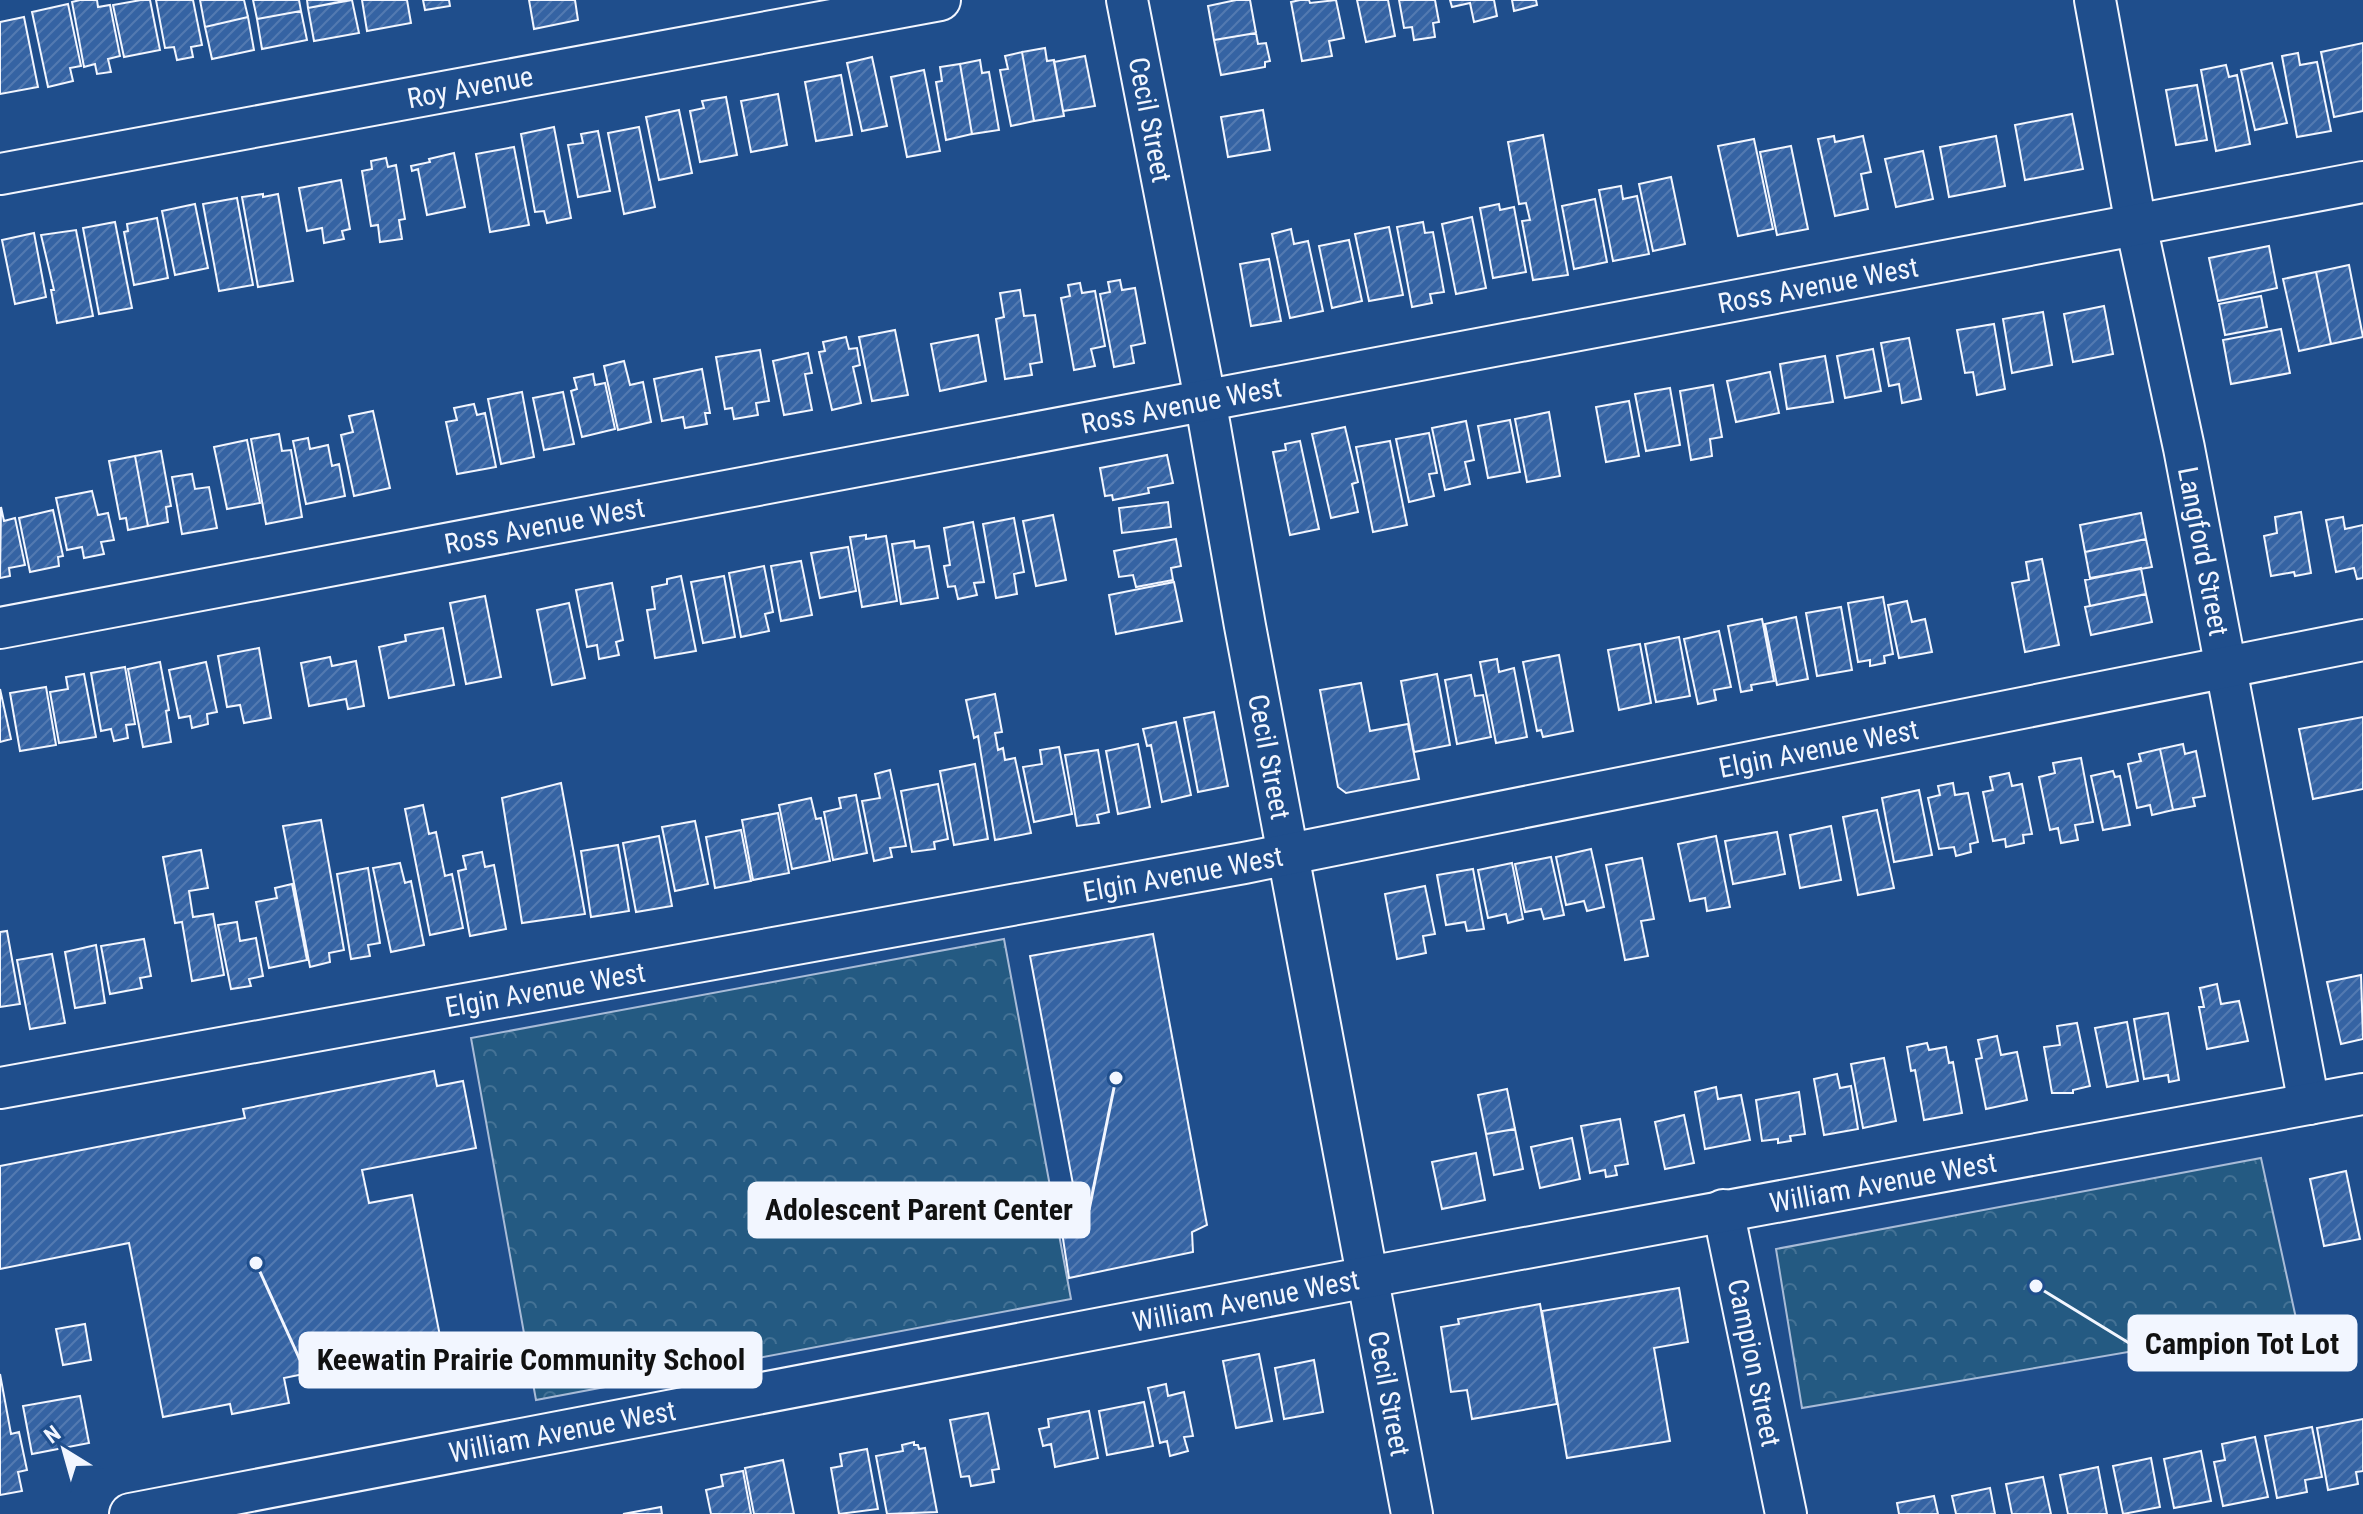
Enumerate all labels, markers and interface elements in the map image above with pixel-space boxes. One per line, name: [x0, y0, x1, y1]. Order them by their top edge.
street label: Cecil Street: [1122, 54, 1179, 185]
street label: Roy Avenue: [404, 59, 536, 115]
street label: Ross Avenue West: [1715, 250, 1921, 320]
street label: Ross Avenue West: [1078, 370, 1284, 440]
street label: Langford Street: [2171, 464, 2236, 639]
street label: Ross Avenue West: [442, 490, 647, 560]
street label: Cecil Street: [1242, 691, 1298, 822]
street label: Elgin Avenue West: [1716, 713, 1921, 785]
street label: Elgin Avenue West: [1080, 839, 1286, 908]
street label: Elgin Avenue West: [442, 955, 648, 1024]
street label: William Avenue West: [1767, 1145, 1999, 1219]
callout: Adolescent Parent Center: [749, 1183, 1089, 1237]
text: Adolescent Parent Center: [765, 1192, 1073, 1227]
street label: William Avenue West: [1130, 1263, 1362, 1338]
street label: Campion Street: [1721, 1276, 1788, 1450]
callout: Campion Tot Lot: [2129, 1316, 2356, 1370]
text: Campion Tot Lot: [2145, 1326, 2339, 1361]
street label: Cecil Street: [1361, 1328, 1417, 1459]
callout: Keewatin Prairie Community School: [300, 1333, 761, 1387]
text: Keewatin Prairie Community School: [317, 1342, 745, 1377]
street label: William Avenue West: [446, 1393, 678, 1469]
north arrow: [24, 1410, 104, 1490]
text: N: [39, 1420, 65, 1448]

